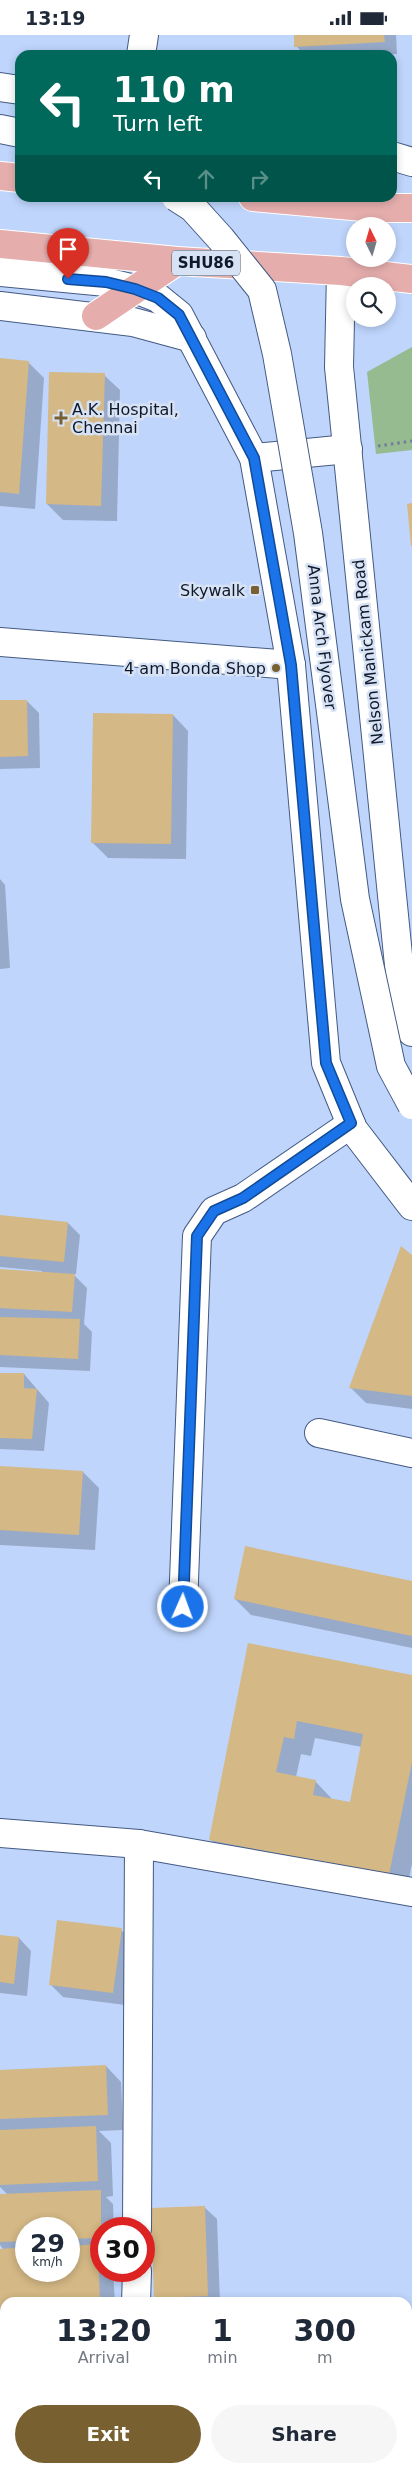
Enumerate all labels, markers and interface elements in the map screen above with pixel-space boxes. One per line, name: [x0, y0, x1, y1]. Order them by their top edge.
text: 13:19: [25, 7, 85, 29]
icon: left: [30, 70, 95, 135]
text: 110 m: [113, 70, 235, 110]
text: Turn left: [113, 111, 202, 136]
icon: left: [139, 165, 167, 193]
icon: ahead: [192, 165, 220, 193]
icon: right: [245, 165, 273, 193]
north arrow: [346, 217, 396, 267]
map controls: [346, 217, 396, 327]
pin: [47, 228, 89, 279]
icon: arrive: [54, 235, 82, 263]
road number: SHU86: [172, 251, 240, 275]
button: search: [346, 277, 396, 327]
place label: A.K. Hospital, Chennai: [72, 400, 179, 437]
marker: A.K. Hospital, Chennai: [54, 411, 68, 425]
street label: Nelson Manickam Road: [349, 558, 387, 746]
street label: Anna Arch Flyover: [304, 563, 340, 711]
place label: Skywalk: [180, 581, 246, 600]
marker: Skywalk: [249, 584, 261, 596]
place label: 4 am Bonda Shop: [124, 659, 266, 678]
marker: 4 am Bonda Shop: [270, 662, 282, 674]
position arrow: [156, 1580, 208, 1632]
speed limit sign: 30: [90, 2217, 155, 2282]
text: 29: [30, 2229, 65, 2258]
text: km/h: [32, 2255, 63, 2269]
text: 13:20: [56, 2313, 151, 2348]
text: 1: [212, 2313, 233, 2348]
text: 300: [293, 2313, 356, 2348]
text: Arrival: [78, 2348, 130, 2367]
text: min: [207, 2348, 238, 2367]
text: m: [317, 2348, 333, 2367]
button: Exit: [15, 2405, 201, 2463]
button: Share: [211, 2405, 397, 2463]

